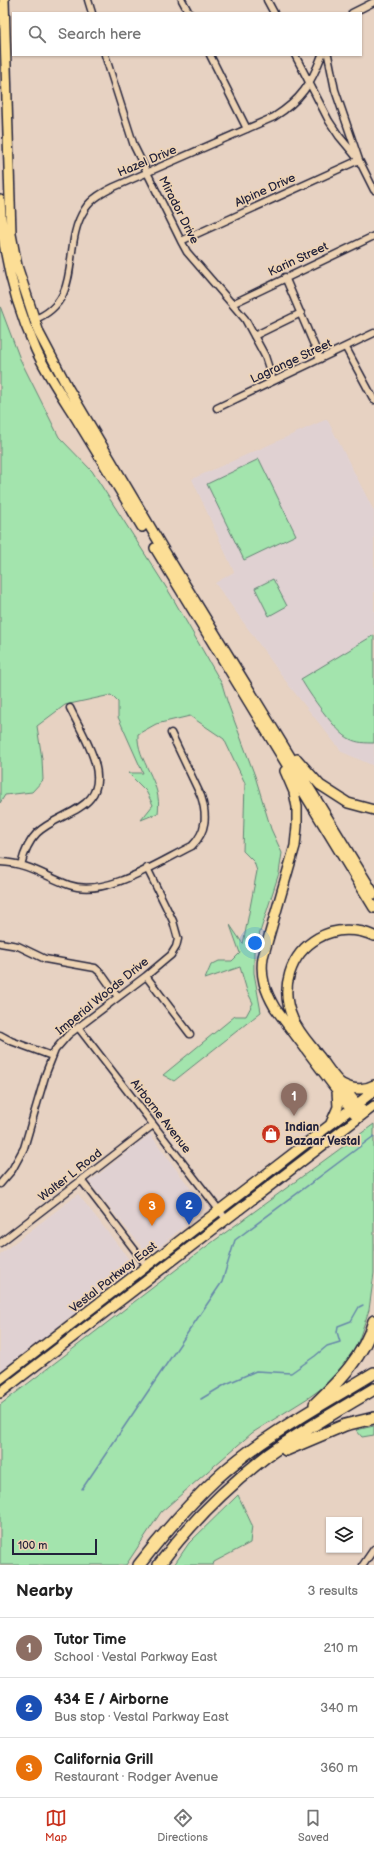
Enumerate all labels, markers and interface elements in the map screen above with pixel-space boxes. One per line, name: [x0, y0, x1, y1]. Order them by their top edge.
search box: [12, 12, 362, 56]
icon: search: [26, 23, 48, 45]
text: Search here: [58, 25, 141, 44]
street label: Hazel Drive: [116, 142, 179, 181]
street label: Alpine Drive: [232, 170, 298, 211]
street label: Mirador Drive: [155, 174, 202, 246]
street label: Karin Street: [266, 239, 331, 280]
street label: Lagrange Street: [248, 336, 335, 387]
your location: [245, 933, 265, 953]
street label: Imperial Woods Drive: [53, 954, 152, 1038]
street label: Airborne Avenue: [127, 1076, 194, 1156]
pin: 1: [281, 1083, 307, 1116]
place label: Indian Bazaar Vestal: [285, 1120, 360, 1149]
shop icon: Indian Bazaar Vestal: [260, 1123, 282, 1145]
street label: Walter L Road: [35, 1146, 105, 1205]
pin: 2: [176, 1192, 202, 1225]
pin: 3: [139, 1193, 165, 1226]
street label: Vestal Parkway East: [67, 1238, 160, 1316]
map controls: [326, 1517, 362, 1553]
button: layers: [326, 1517, 362, 1553]
scale bar: [12, 1537, 97, 1556]
text: 100 m: [18, 1539, 47, 1552]
text: Nearby: [16, 1581, 73, 1601]
text: 3 results: [307, 1583, 358, 1599]
text: Tutor Time: [54, 1630, 126, 1649]
text: 1: [26, 1640, 32, 1656]
text: 210 m: [324, 1640, 358, 1656]
text: School · Vestal Parkway East: [54, 1649, 217, 1665]
text: 434 E / Airborne: [54, 1690, 169, 1709]
text: 2: [25, 1700, 33, 1716]
text: 340 m: [320, 1700, 358, 1716]
text: Bus stop · Vestal Parkway East: [54, 1709, 229, 1725]
text: California Grill: [54, 1750, 153, 1769]
text: 3: [25, 1760, 33, 1776]
text: 360 m: [320, 1760, 358, 1776]
text: Restaurant · Rodger Avenue: [54, 1769, 218, 1785]
tab: Map: [45, 1807, 67, 1844]
tab: Directions: [157, 1807, 208, 1844]
tab: Saved: [298, 1807, 329, 1844]

